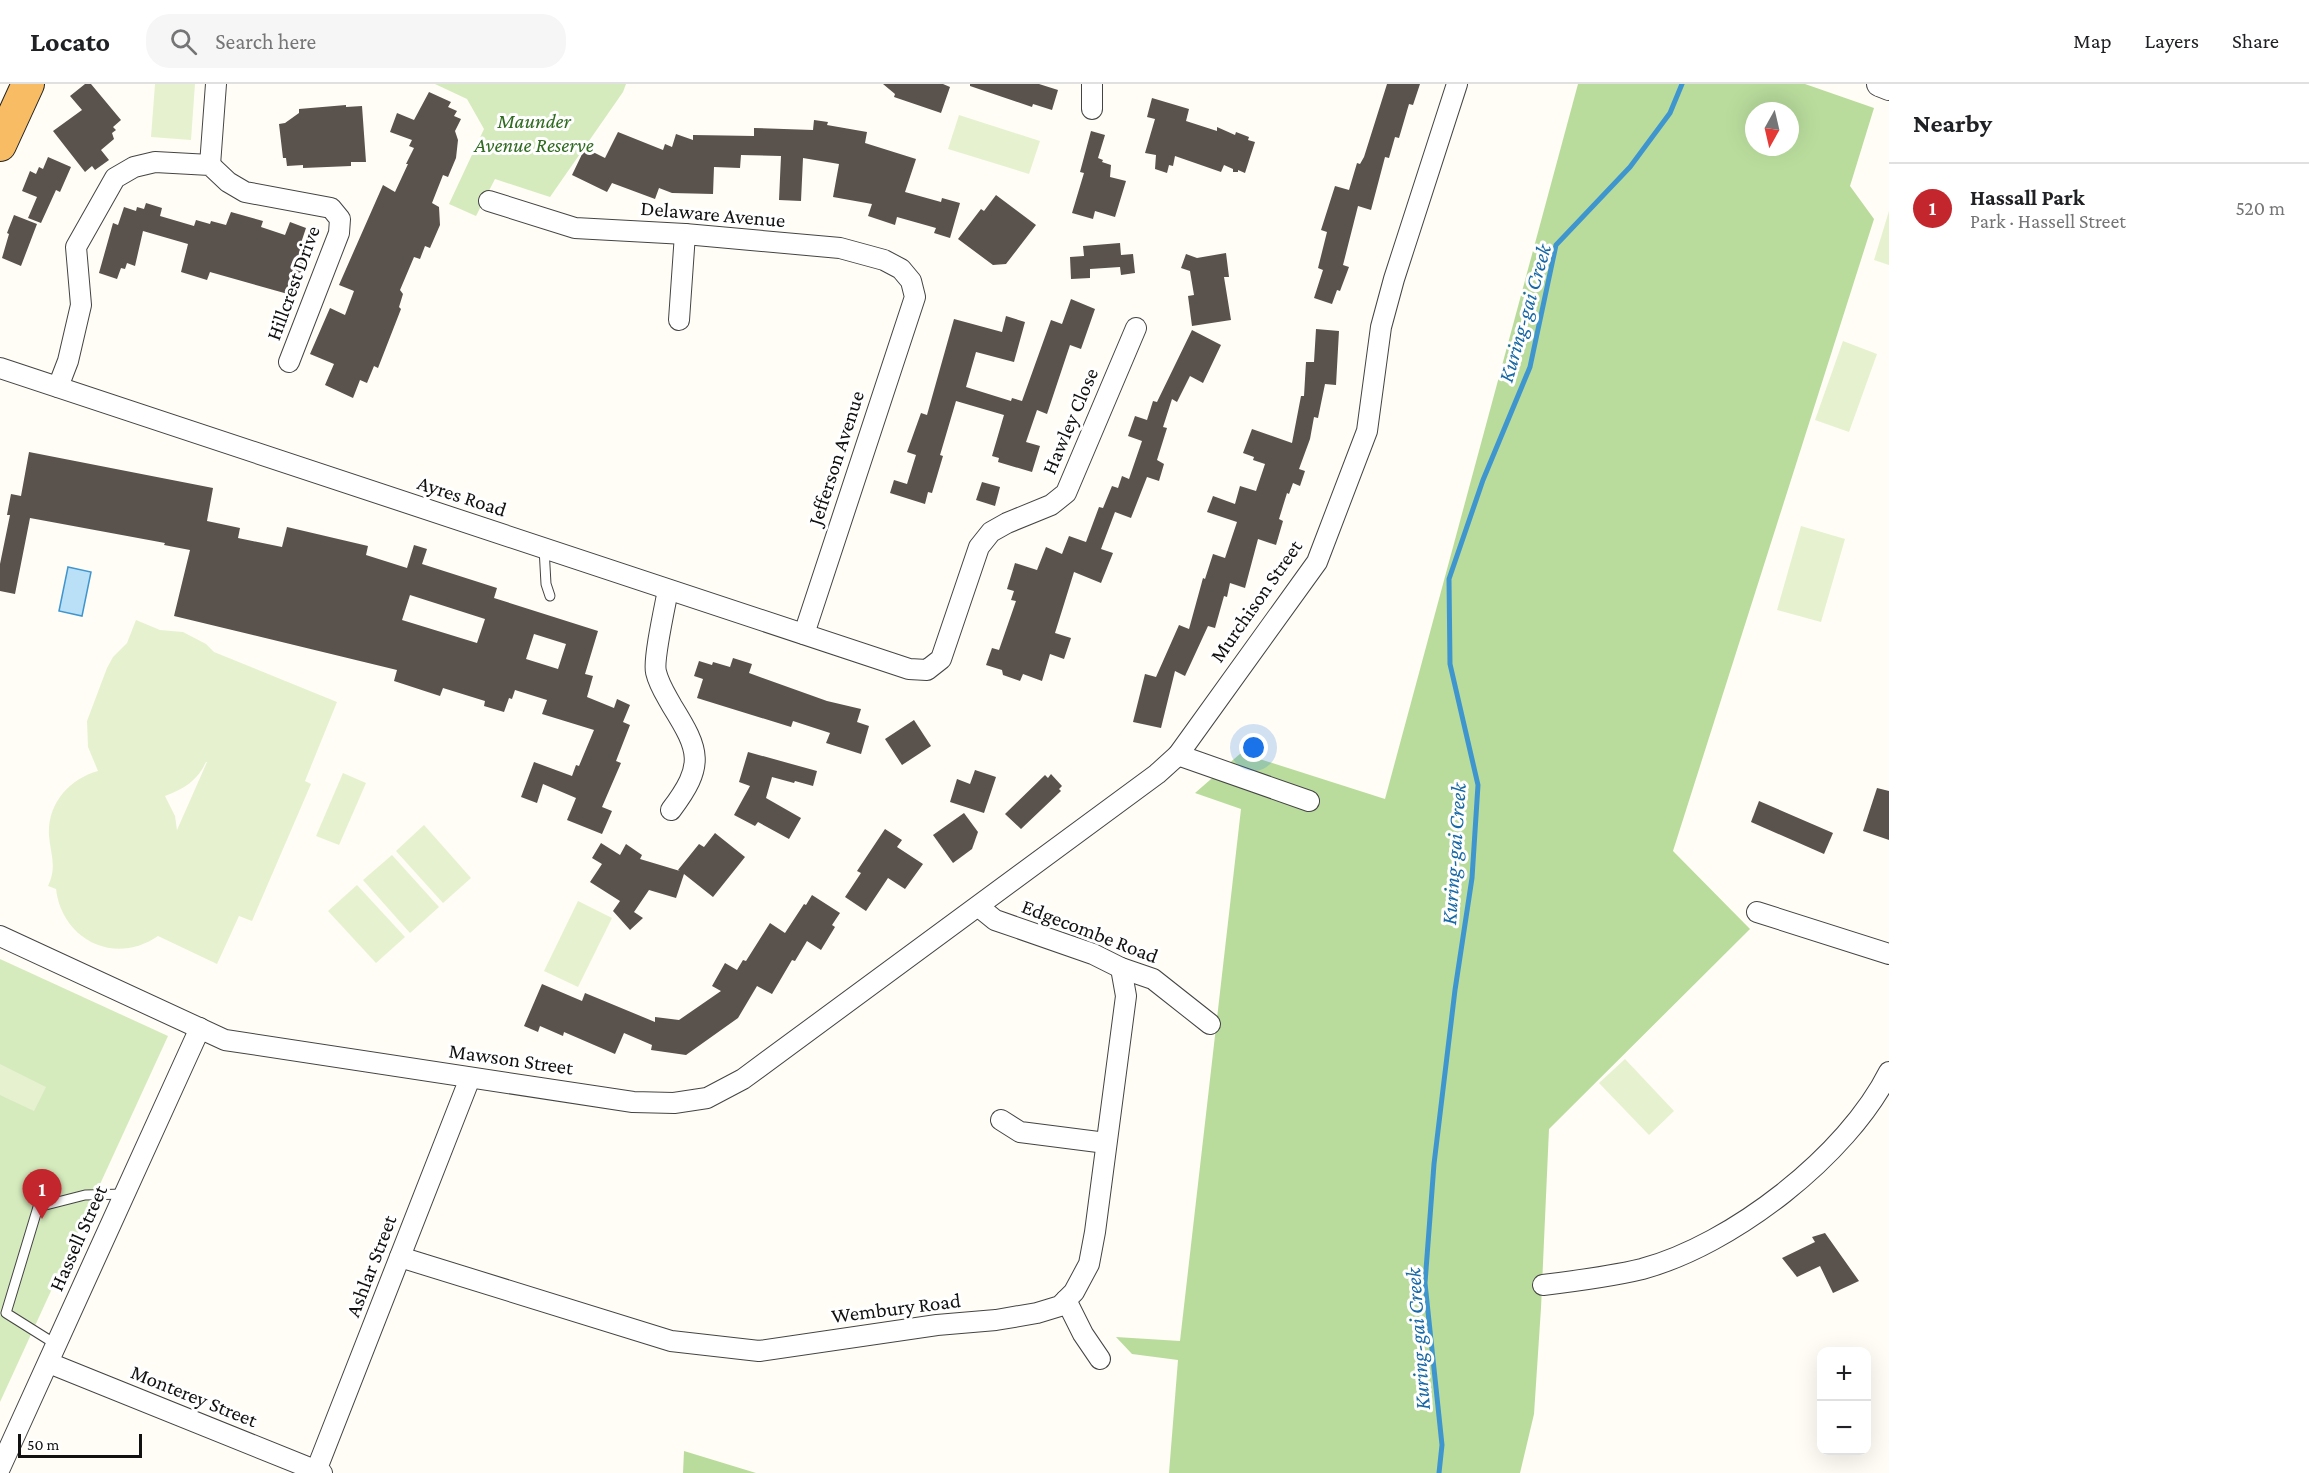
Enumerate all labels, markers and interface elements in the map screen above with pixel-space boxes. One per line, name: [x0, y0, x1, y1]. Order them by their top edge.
search box: [146, 14, 566, 68]
icon: search: [167, 25, 200, 58]
text: Locato: [30, 26, 110, 57]
text: Search here: [215, 29, 316, 54]
text: Map: [2073, 29, 2112, 53]
text: Layers: [2145, 29, 2199, 53]
text: Share: [2232, 29, 2279, 53]
north arrow: [1745, 102, 1799, 156]
park label: Maunder Avenue Reserve: [473, 109, 594, 157]
text: Nearby: [1913, 109, 1992, 138]
text: Hassall Park: [1970, 185, 2085, 210]
street label: Delaware Avenue: [640, 196, 786, 232]
text: 1: [1929, 197, 1936, 219]
text: 520 m: [2235, 197, 2285, 219]
text: Park · Hassell Street: [1970, 210, 2126, 232]
street label: Hillcrest Drive: [261, 222, 325, 344]
water label: Kuring-gai Creek: [1493, 240, 1557, 385]
street label: Hawley Close: [1037, 364, 1103, 478]
street label: Jefferson Avenue: [802, 388, 869, 530]
street label: Ayres Road: [414, 470, 510, 522]
street label: Murchison Street: [1205, 534, 1308, 667]
your location: [1239, 733, 1268, 762]
water label: Kuring-gai Creek: [1436, 781, 1471, 926]
street label: Edgecombe Road: [1018, 894, 1162, 968]
street label: Mawson Street: [447, 1038, 576, 1080]
pin: 1: [22, 1170, 62, 1219]
street label: Hassell Street: [44, 1180, 112, 1295]
street label: Ashlar Street: [341, 1211, 402, 1320]
water label: Kuring-gai Creek: [1400, 1266, 1435, 1411]
street label: Wembury Road: [830, 1288, 962, 1328]
map controls: [1817, 1347, 1871, 1455]
button: +: [1817, 1347, 1871, 1401]
street label: Monterey Street: [127, 1360, 262, 1433]
button: −: [1817, 1401, 1871, 1455]
scale bar: [18, 1431, 142, 1458]
text: 50 m: [27, 1436, 59, 1453]

